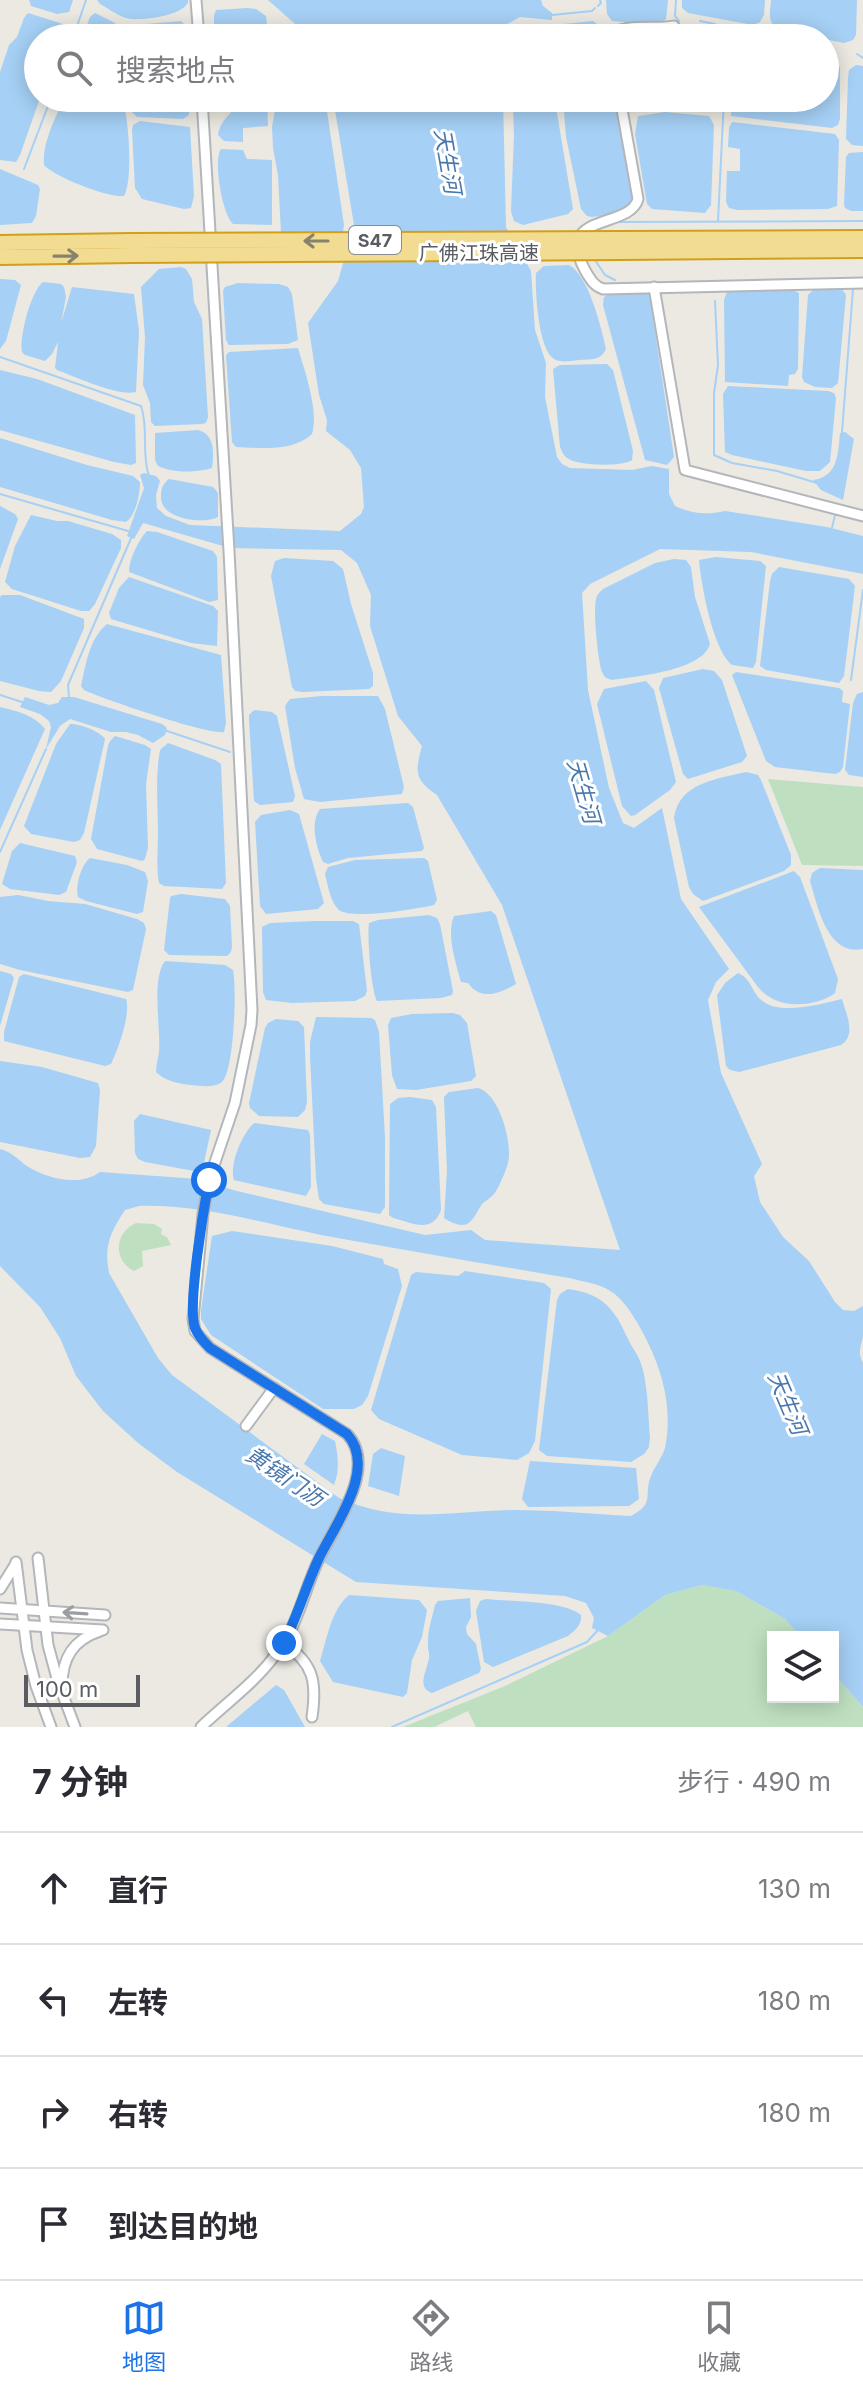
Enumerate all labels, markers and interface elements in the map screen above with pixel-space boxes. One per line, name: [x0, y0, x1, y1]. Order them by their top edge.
search box: [24, 24, 839, 112]
icon: search: [52, 46, 96, 90]
text: 搜索地点: [116, 52, 236, 88]
water label: 天生河: [429, 126, 467, 200]
road number: S47: [349, 226, 401, 254]
one-way arrow: [303, 233, 330, 249]
street label: 广佛江珠高速: [419, 241, 539, 265]
one-way arrow: [52, 248, 79, 264]
water label: 天生河: [562, 756, 607, 830]
route start: [191, 1162, 227, 1198]
water label: 天生河: [763, 1368, 814, 1442]
water label: 黄镜门沥: [241, 1441, 332, 1514]
one-way arrow: [62, 1606, 89, 1621]
route end: [266, 1625, 302, 1661]
map controls: [767, 1631, 839, 1703]
button: layers: [767, 1631, 839, 1703]
scale bar: [24, 1671, 140, 1707]
text: 100 m: [36, 1676, 98, 1702]
text: 7 分钟: [32, 1761, 128, 1802]
text: 步行 · 490 m: [677, 1766, 831, 1797]
icon: ahead: [32, 1866, 76, 1910]
text: 直行: [108, 1872, 168, 1908]
text: 130 m: [758, 1873, 831, 1904]
icon: left: [32, 1978, 76, 2022]
text: 左转: [108, 1984, 168, 2020]
text: 180 m: [758, 1985, 831, 2016]
icon: right: [32, 2090, 76, 2134]
text: 右转: [108, 2096, 168, 2132]
text: 180 m: [758, 2097, 831, 2128]
icon: arrive: [32, 2202, 76, 2246]
text: 到达目的地: [108, 2208, 258, 2244]
tab: 地图: [122, 2296, 166, 2376]
tab: 路线: [409, 2296, 453, 2376]
tab: 收藏: [697, 2296, 741, 2376]

